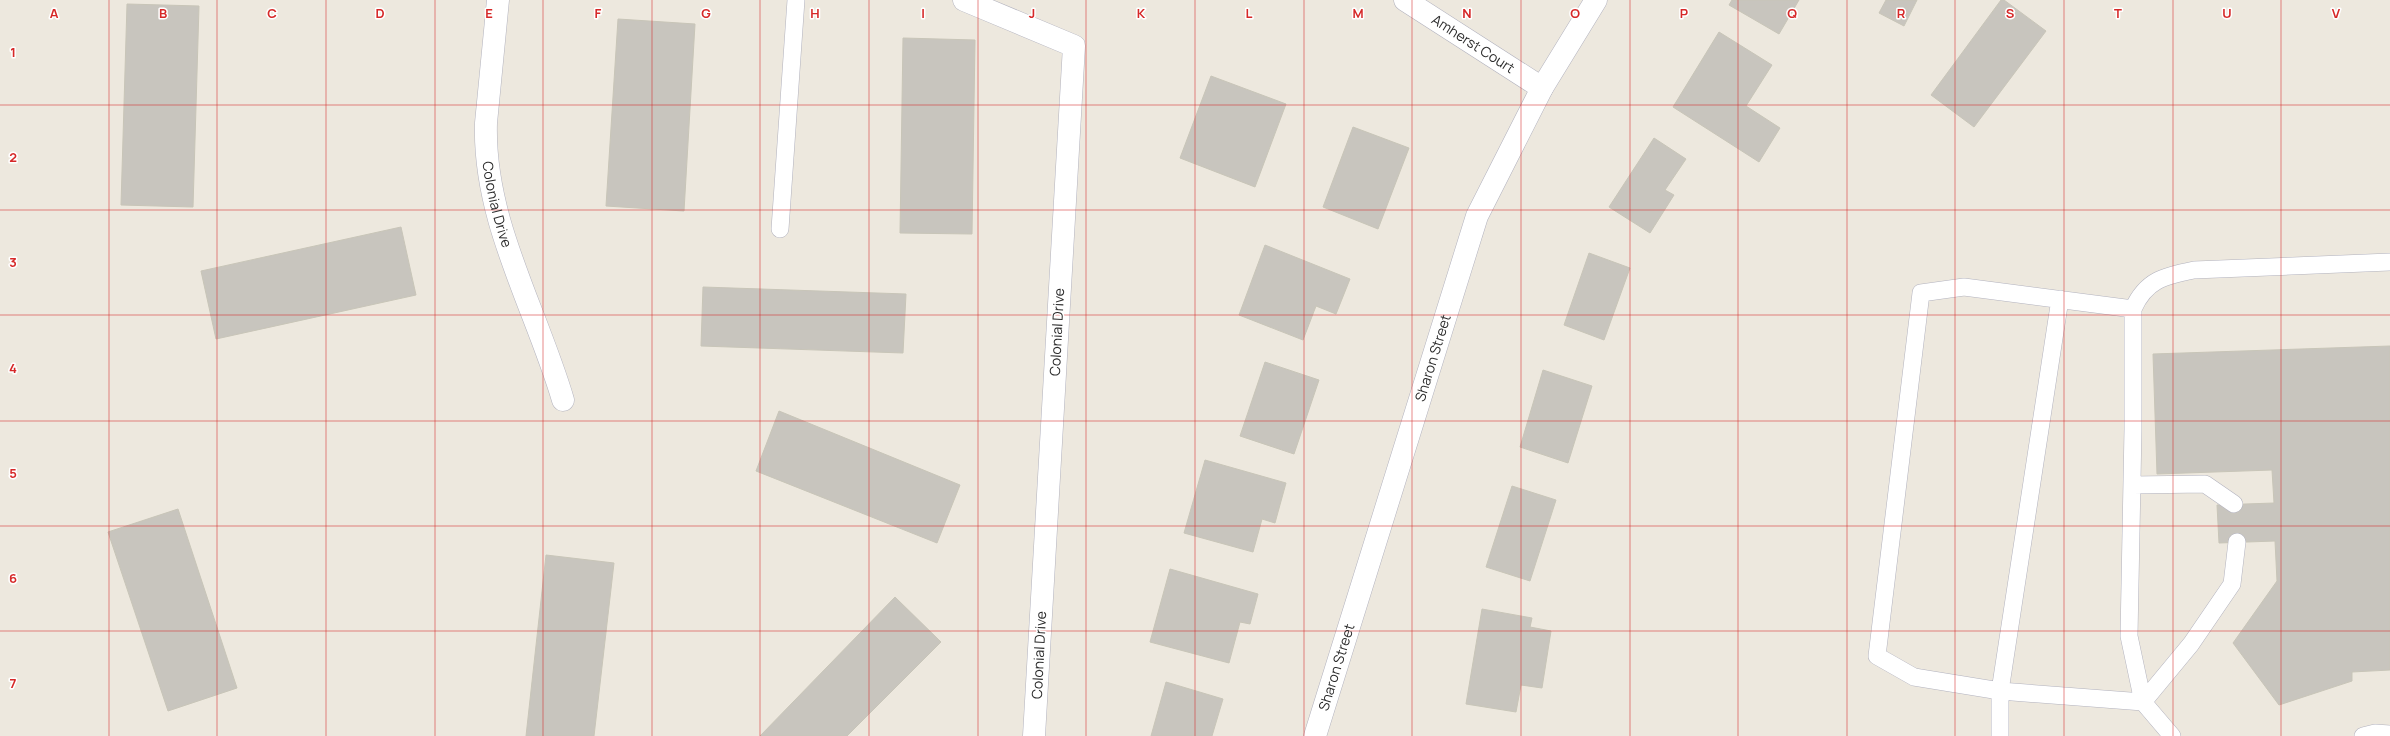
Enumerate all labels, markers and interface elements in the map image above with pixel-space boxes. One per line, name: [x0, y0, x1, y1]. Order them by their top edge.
text: A: [50, 4, 59, 22]
text: B: [159, 4, 167, 22]
text: C: [267, 4, 277, 22]
text: D: [375, 4, 385, 22]
text: E: [485, 4, 493, 22]
text: F: [595, 4, 602, 22]
text: G: [701, 4, 711, 22]
text: H: [810, 4, 820, 22]
text: I: [921, 4, 925, 22]
text: J: [1029, 4, 1035, 22]
text: K: [1137, 4, 1146, 22]
text: L: [1246, 4, 1253, 22]
text: M: [1352, 4, 1364, 22]
text: N: [1462, 4, 1472, 22]
text: O: [1570, 4, 1580, 22]
text: P: [1680, 4, 1688, 22]
text: Q: [1787, 4, 1797, 22]
text: R: [1897, 4, 1906, 22]
text: S: [2006, 4, 2015, 22]
text: T: [2114, 4, 2122, 22]
text: U: [2222, 4, 2232, 22]
text: V: [2332, 4, 2341, 22]
street label: Amherst Court: [1428, 10, 1519, 77]
text: 1: [10, 43, 16, 61]
text: 2: [9, 148, 17, 166]
street label: Colonial Drive: [479, 160, 517, 250]
text: 3: [9, 253, 17, 271]
street label: Colonial Drive: [1045, 288, 1068, 376]
street label: Sharon Street: [1410, 311, 1455, 404]
text: 4: [9, 359, 17, 377]
text: 5: [9, 464, 17, 482]
text: 6: [9, 569, 17, 587]
street label: Colonial Drive: [1027, 611, 1050, 699]
street label: Sharon Street: [1313, 621, 1359, 713]
text: 7: [10, 674, 17, 692]

